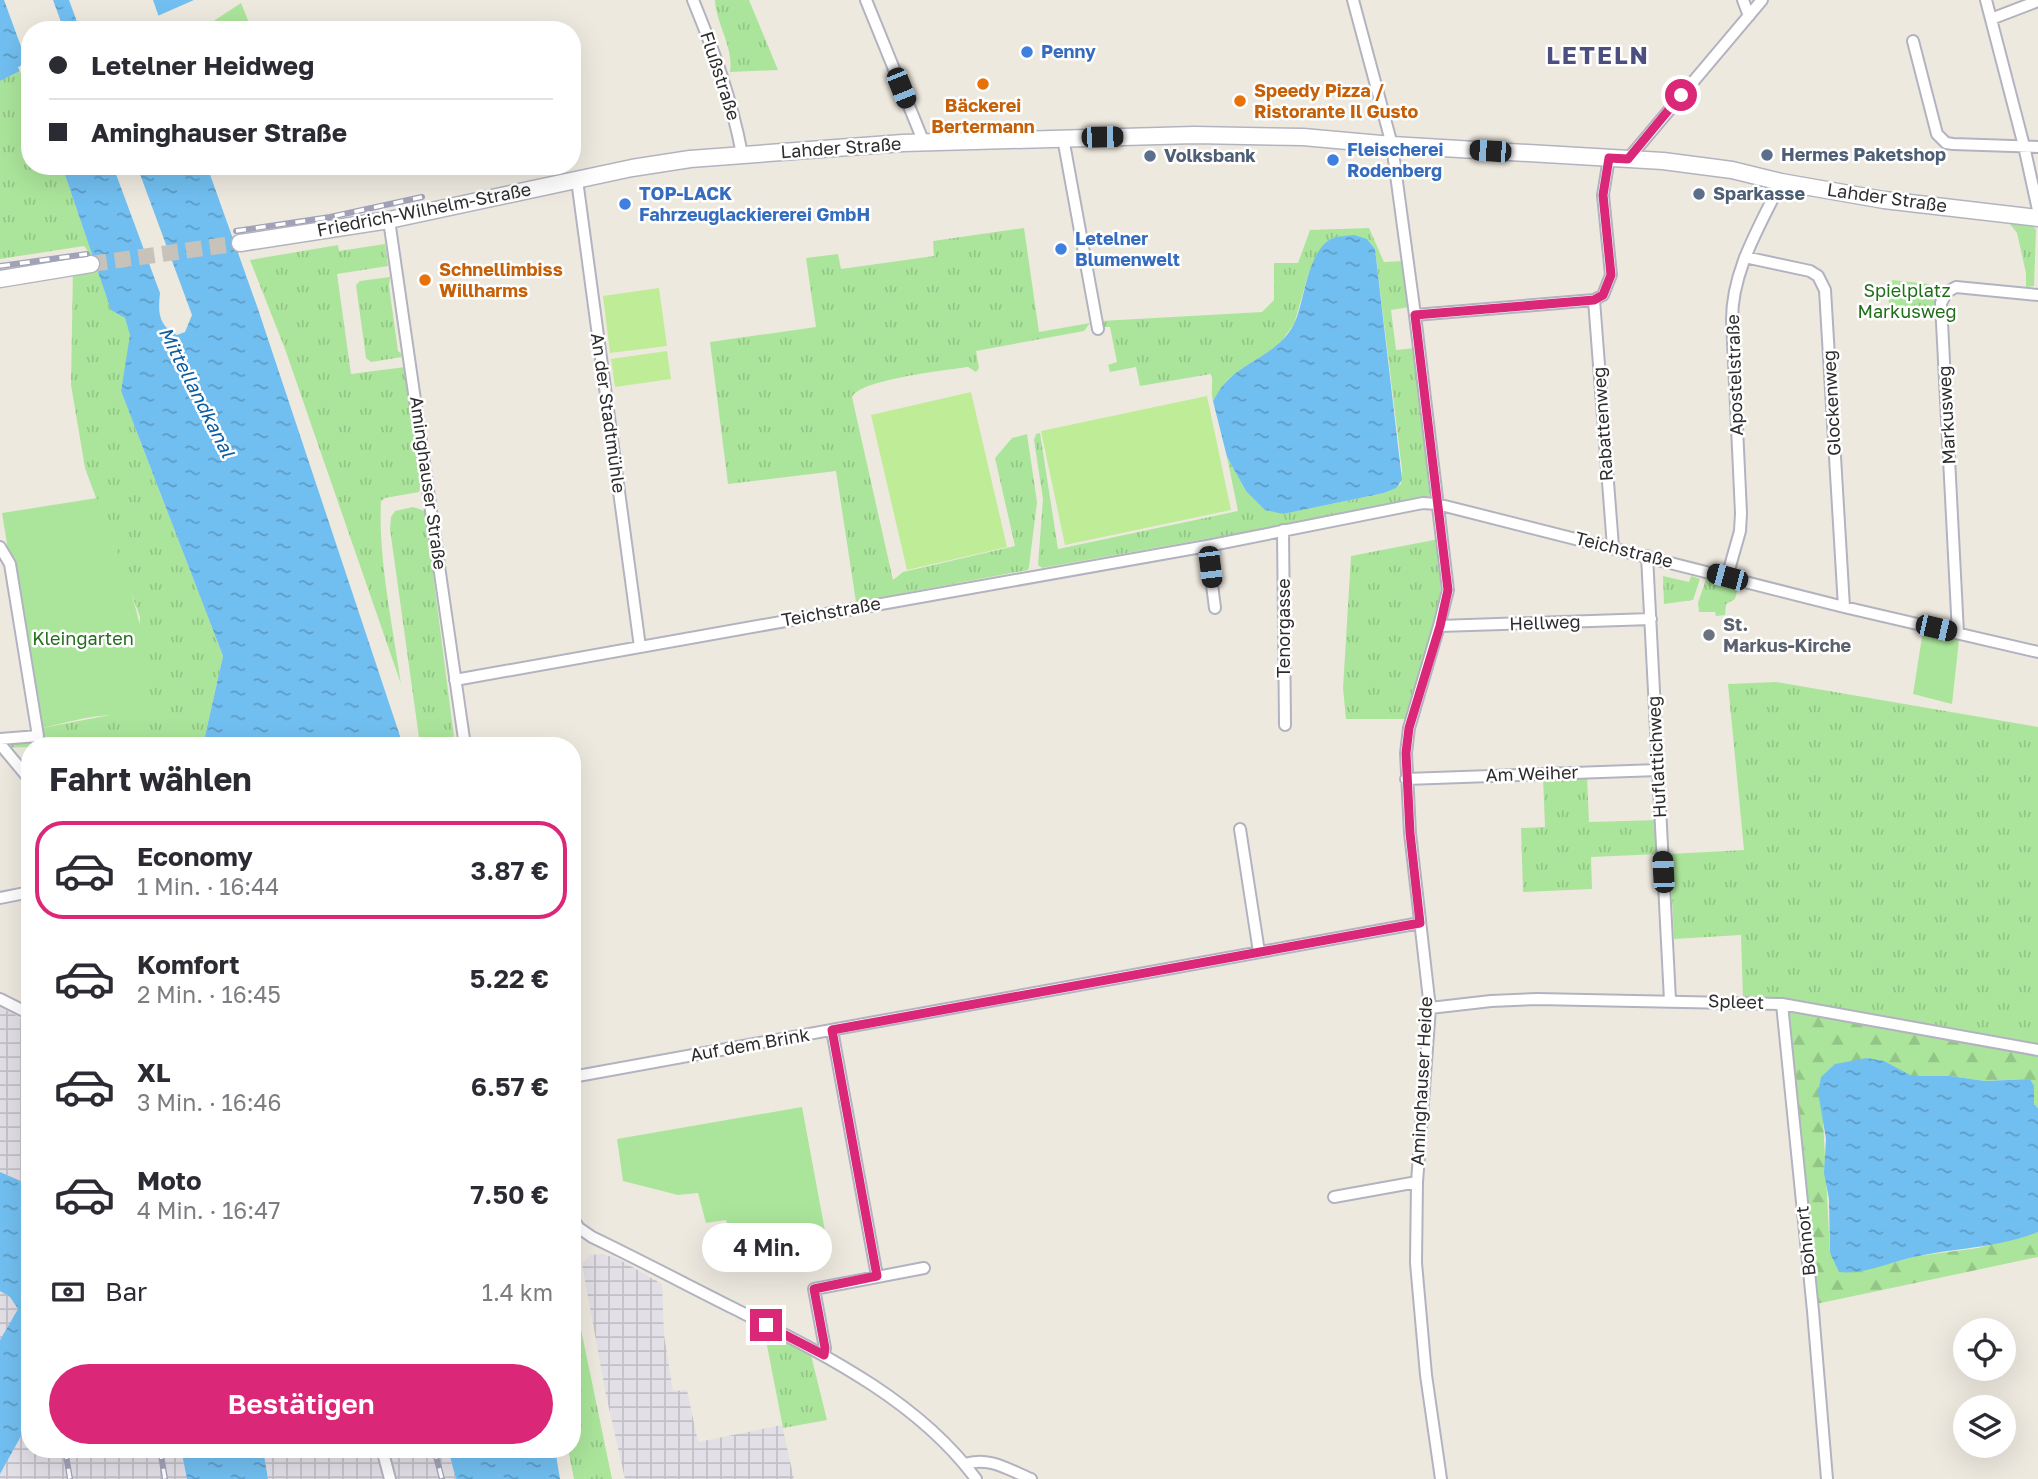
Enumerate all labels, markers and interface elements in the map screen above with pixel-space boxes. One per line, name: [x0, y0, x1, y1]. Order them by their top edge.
street label: Flußstraße: [696, 28, 746, 123]
place label: Penny: [1041, 40, 1096, 62]
district label: LETELN: [1546, 40, 1650, 69]
marker: Penny: [1019, 44, 1035, 60]
text: Letelner Heidweg: [91, 50, 314, 81]
car: [884, 65, 919, 111]
marker: Bäckerei Bertermann: [975, 76, 991, 92]
place label: Speedy Pizza / Ristorante Il Gusto: [1254, 79, 1419, 122]
route start: [1665, 79, 1697, 111]
marker: Speedy Pizza / Ristorante Il Gusto: [1232, 93, 1248, 109]
place label: Bäckerei Bertermann: [931, 94, 1035, 137]
text: Aminghauser Straße: [91, 117, 347, 148]
car: [1081, 126, 1124, 148]
street label: Lahder Straße: [780, 132, 902, 162]
place label: Fleischerei Rodenberg: [1347, 138, 1444, 181]
car: [1469, 139, 1512, 163]
place label: Hermes Paketshop: [1781, 143, 1946, 165]
place label: Volksbank: [1164, 144, 1256, 166]
marker: Hermes Paketshop: [1759, 147, 1775, 163]
marker: Volksbank: [1142, 148, 1158, 164]
marker: Fleischerei Rodenberg: [1325, 152, 1341, 168]
street label: Friedrich-Wilhelm-Straße: [315, 177, 533, 241]
street label: Lahder Straße: [1826, 178, 1949, 216]
place label: TOP-LACK Fahrzeuglackiererei GmbH: [639, 182, 870, 225]
place label: Sparkasse: [1713, 182, 1805, 204]
marker: Sparkasse: [1691, 186, 1707, 202]
marker: TOP-LACK Fahrzeuglackiererei GmbH: [617, 196, 633, 212]
place label: Letelner Blumenwelt: [1075, 227, 1180, 270]
marker: Letelner Blumenwelt: [1053, 241, 1069, 257]
place label: Schnellimbiss Willharms: [439, 258, 563, 301]
marker: Schnellimbiss Willharms: [417, 272, 433, 288]
park label: Spielplatz Markusweg: [1857, 279, 1957, 322]
street label: Apostelstraße: [1721, 314, 1747, 436]
water label: Mittellandkanal: [155, 323, 241, 462]
street label: An der Stadtmühle: [587, 331, 631, 494]
street label: Glockenweg: [1817, 350, 1845, 457]
street label: Markusweg: [1932, 365, 1960, 465]
street label: Rabattenweg: [1587, 366, 1617, 482]
street label: Aminghauser Straße: [406, 395, 452, 571]
street label: Teichstraße: [1573, 526, 1676, 572]
car: [1198, 545, 1223, 589]
car: [1704, 561, 1751, 593]
street label: Tenorgasse: [1272, 578, 1294, 678]
street label: Teichstraße: [780, 591, 882, 631]
street label: Hellweg: [1509, 610, 1581, 634]
place label: St. Markus-Kirche: [1723, 613, 1852, 656]
car: [1914, 613, 1959, 643]
park label: Kleingarten: [32, 627, 134, 649]
marker: St. Markus-Kirche: [1701, 627, 1717, 643]
street label: Huflattichweg: [1642, 695, 1670, 819]
text: Fahrt wählen: [49, 760, 252, 798]
street label: Am Weiher: [1485, 760, 1579, 786]
icon: car: [53, 839, 116, 902]
text: Economy: [137, 841, 253, 872]
car: [1652, 850, 1675, 894]
text: 3.87 €: [470, 855, 549, 886]
text: 1 Min. · 16:44: [137, 872, 279, 900]
icon: car: [53, 947, 116, 1010]
text: Komfort: [137, 949, 240, 980]
text: 5.22 €: [470, 963, 549, 994]
text: 2 Min. · 16:45: [137, 980, 281, 1008]
street label: Spleet: [1708, 989, 1765, 1013]
street label: Aminghauser Heide: [1406, 996, 1436, 1166]
street label: Auf dem Brink: [688, 1023, 811, 1065]
icon: car: [53, 1055, 116, 1118]
text: XL: [137, 1057, 171, 1088]
text: 6.57 €: [471, 1071, 549, 1102]
text: 3 Min. · 16:46: [137, 1088, 282, 1116]
icon: car: [53, 1163, 116, 1226]
text: Moto: [137, 1165, 202, 1196]
text: 7.50 €: [470, 1179, 549, 1210]
text: 4 Min. · 16:47: [137, 1196, 280, 1224]
street label: Bohnort: [1790, 1205, 1820, 1277]
callout: 4 Min.: [701, 1224, 831, 1272]
text: 4 Min.: [733, 1233, 801, 1261]
icon: cash: [49, 1273, 87, 1311]
text: Bar: [105, 1276, 147, 1307]
text: 1.4 km: [482, 1278, 553, 1306]
route end: [750, 1309, 782, 1341]
map controls: [1953, 1318, 2016, 1458]
button: locate: [1953, 1318, 2016, 1381]
button: Bestätigen: [49, 1364, 553, 1444]
button: layers: [1953, 1395, 2016, 1458]

